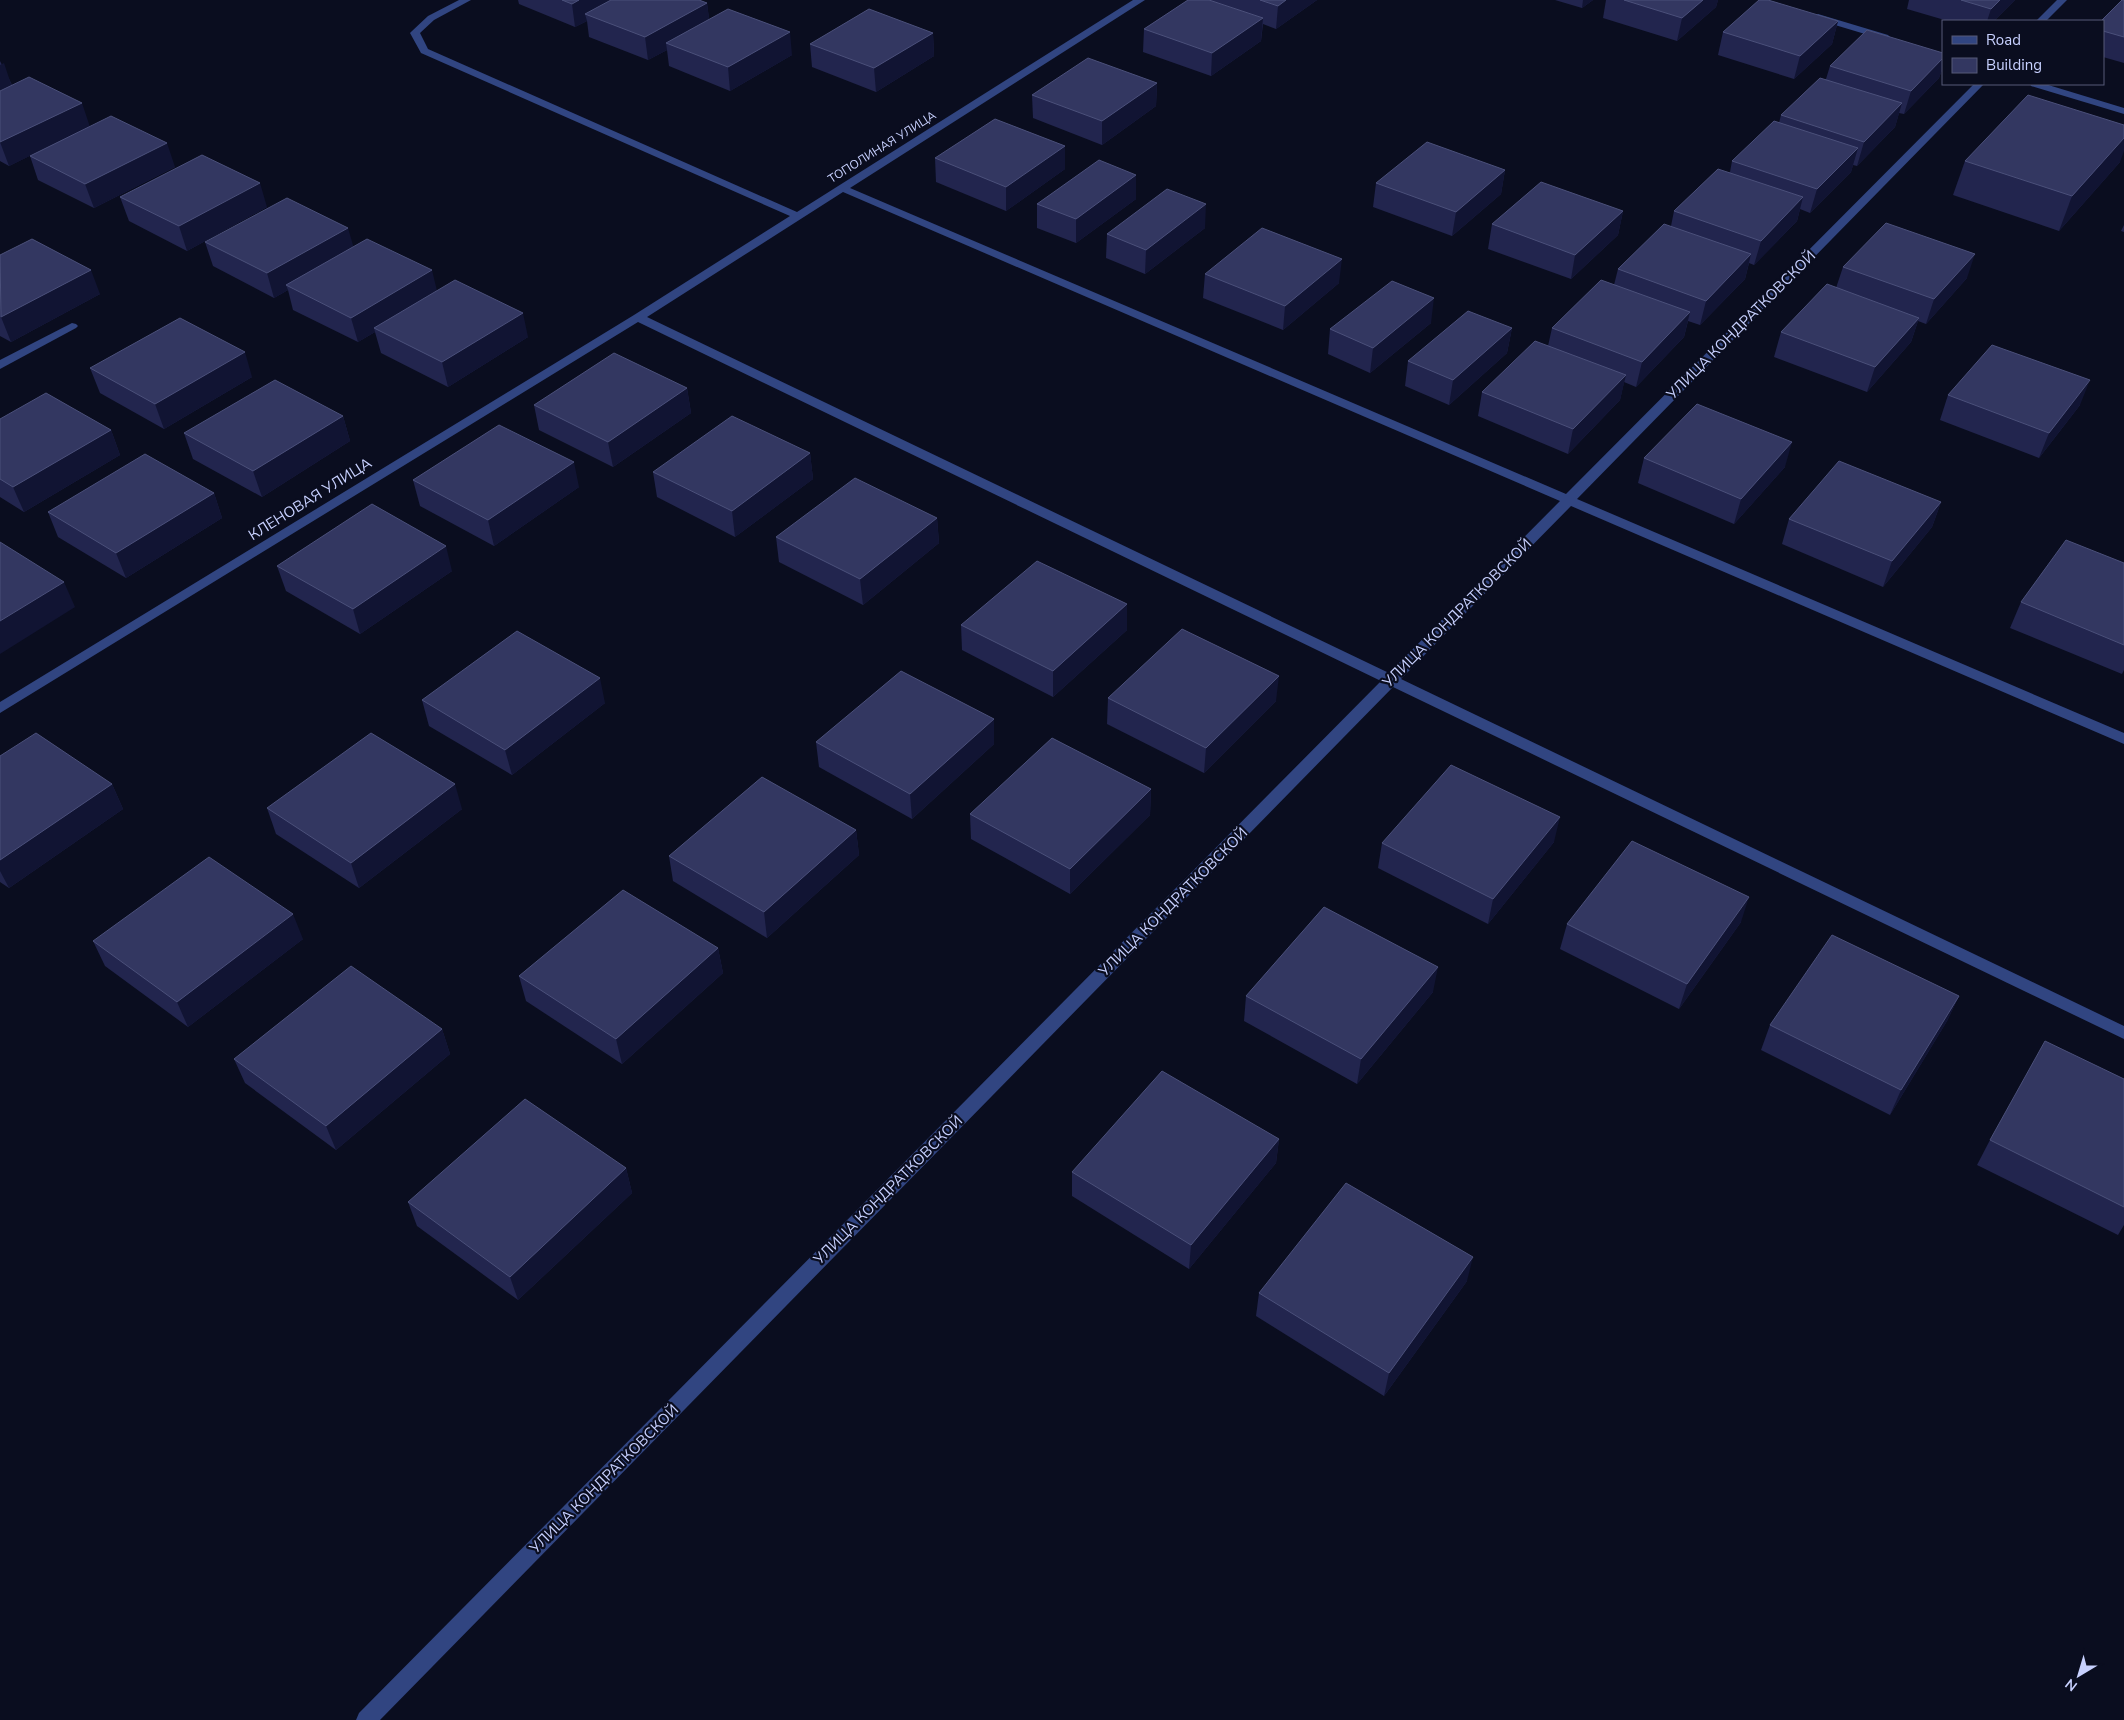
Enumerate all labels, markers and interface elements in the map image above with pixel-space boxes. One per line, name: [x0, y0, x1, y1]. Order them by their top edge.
legend: [1942, 20, 2104, 85]
text: Road: [1986, 30, 2021, 50]
text: Building: [1986, 55, 2042, 75]
street label: ТОПОЛИНАЯ УЛИЦА: [825, 107, 939, 187]
street label: УЛИЦА КОНДРАТКОВСКОЙ: [1661, 246, 1820, 405]
street label: КЛЕНОВАЯ УЛИЦА: [245, 453, 376, 545]
street label: УЛИЦА КОНДРАТКОВСКОЙ: [1377, 534, 1536, 693]
street label: УЛИЦА КОНДРАТКОВСКОЙ: [1093, 823, 1252, 982]
street label: УЛИЦА КОНДРАТКОВСКОЙ: [808, 1111, 967, 1270]
street label: УЛИЦА КОНДРАТКОВСКОЙ: [524, 1400, 683, 1559]
north arrow: [2054, 1650, 2104, 1700]
text: N: [2061, 1674, 2081, 1696]

